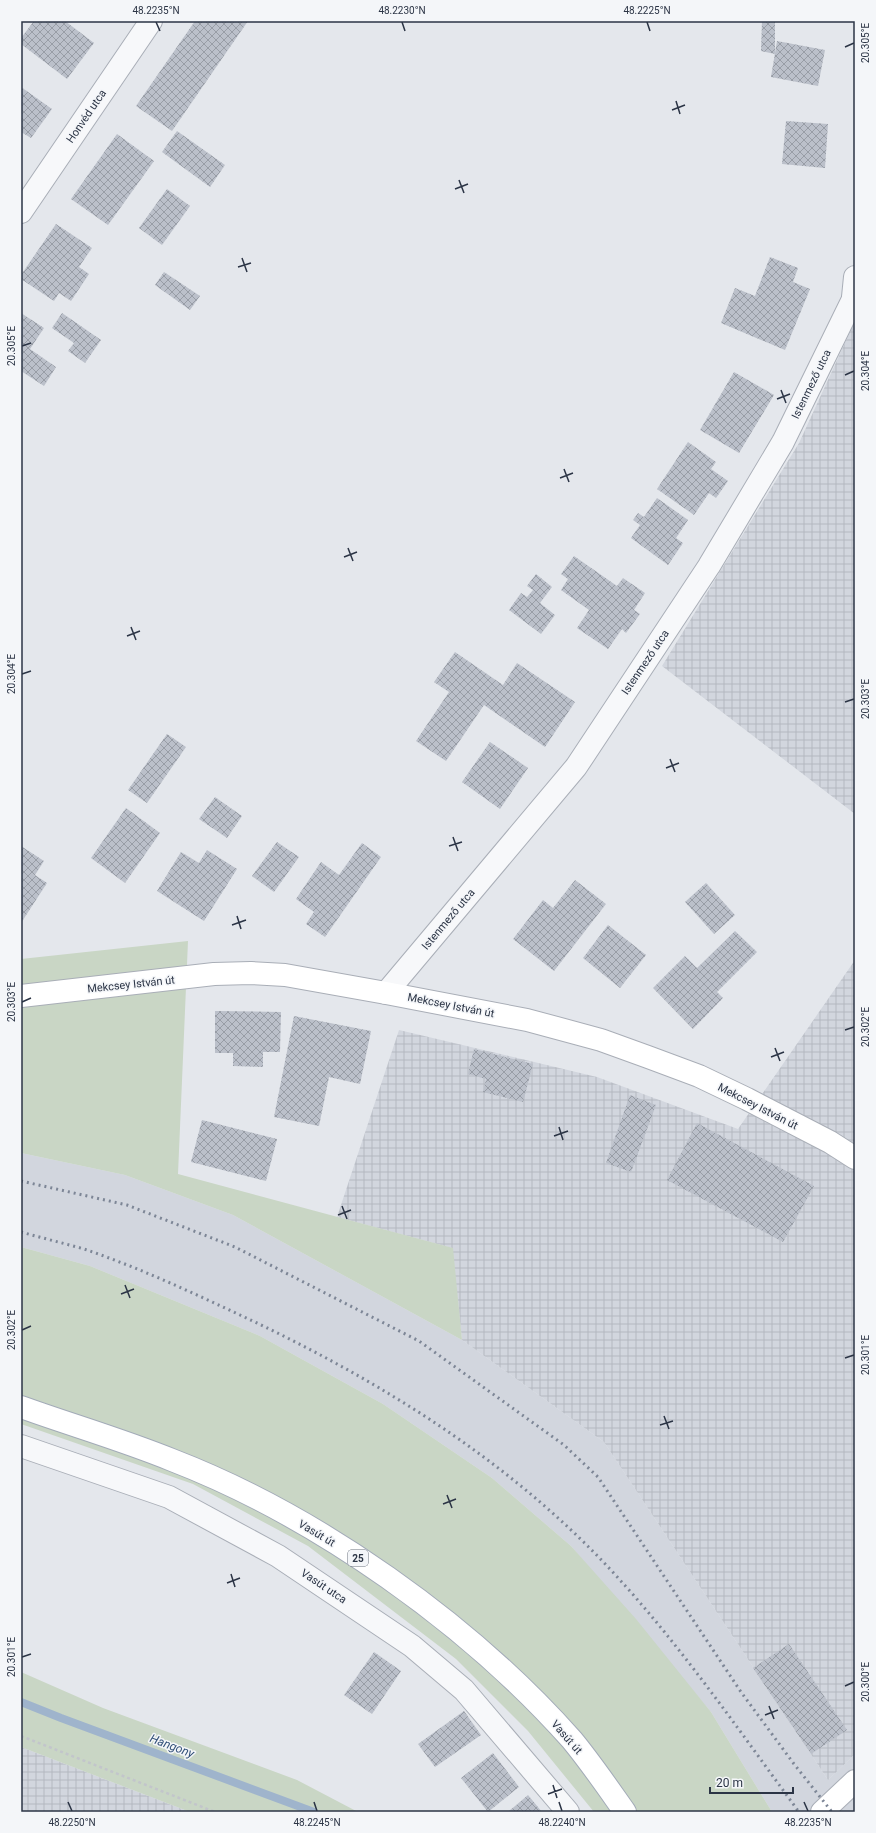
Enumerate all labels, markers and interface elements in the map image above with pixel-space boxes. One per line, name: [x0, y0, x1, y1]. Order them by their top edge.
text: 48.2235°N: [132, 5, 180, 16]
text: 48.2230°N: [378, 5, 426, 16]
text: 48.2225°N: [623, 5, 671, 16]
text: 20.305°E: [860, 23, 871, 63]
street label: Honvéd utca: [64, 87, 109, 145]
text: 20.305°E: [6, 326, 17, 366]
street label: Istenmező utca: [789, 347, 834, 421]
text: 20.304°E: [860, 351, 871, 391]
street label: Istenmező utca: [619, 627, 672, 697]
text: 20.304°E: [6, 654, 17, 694]
text: 20.303°E: [860, 679, 871, 719]
street label: Istenmező utca: [419, 886, 478, 952]
street label: Mekcsey István út: [87, 973, 176, 996]
text: 20.303°E: [6, 982, 17, 1022]
street label: Mekcsey István út: [406, 991, 496, 1020]
text: 20.302°E: [860, 1007, 871, 1047]
street label: Mekcsey István út: [716, 1081, 800, 1132]
text: 20.302°E: [6, 1310, 17, 1350]
text: 20.301°E: [860, 1335, 871, 1375]
street label: Vasút út: [296, 1517, 338, 1550]
road number: 25: [348, 1550, 368, 1566]
street label: Vasút utca: [298, 1566, 349, 1606]
text: 20.301°E: [6, 1637, 17, 1677]
text: 20.300°E: [860, 1662, 871, 1702]
street label: Vasút út: [548, 1718, 585, 1757]
water label: Hangony: [148, 1731, 197, 1761]
scale bar: [710, 1769, 793, 1795]
text: 20 m: [716, 1776, 743, 1790]
text: 48.2250°N: [48, 1817, 96, 1828]
text: 48.2245°N: [293, 1817, 341, 1828]
text: 48.2240°N: [538, 1817, 586, 1828]
text: 48.2235°N: [784, 1817, 832, 1828]

